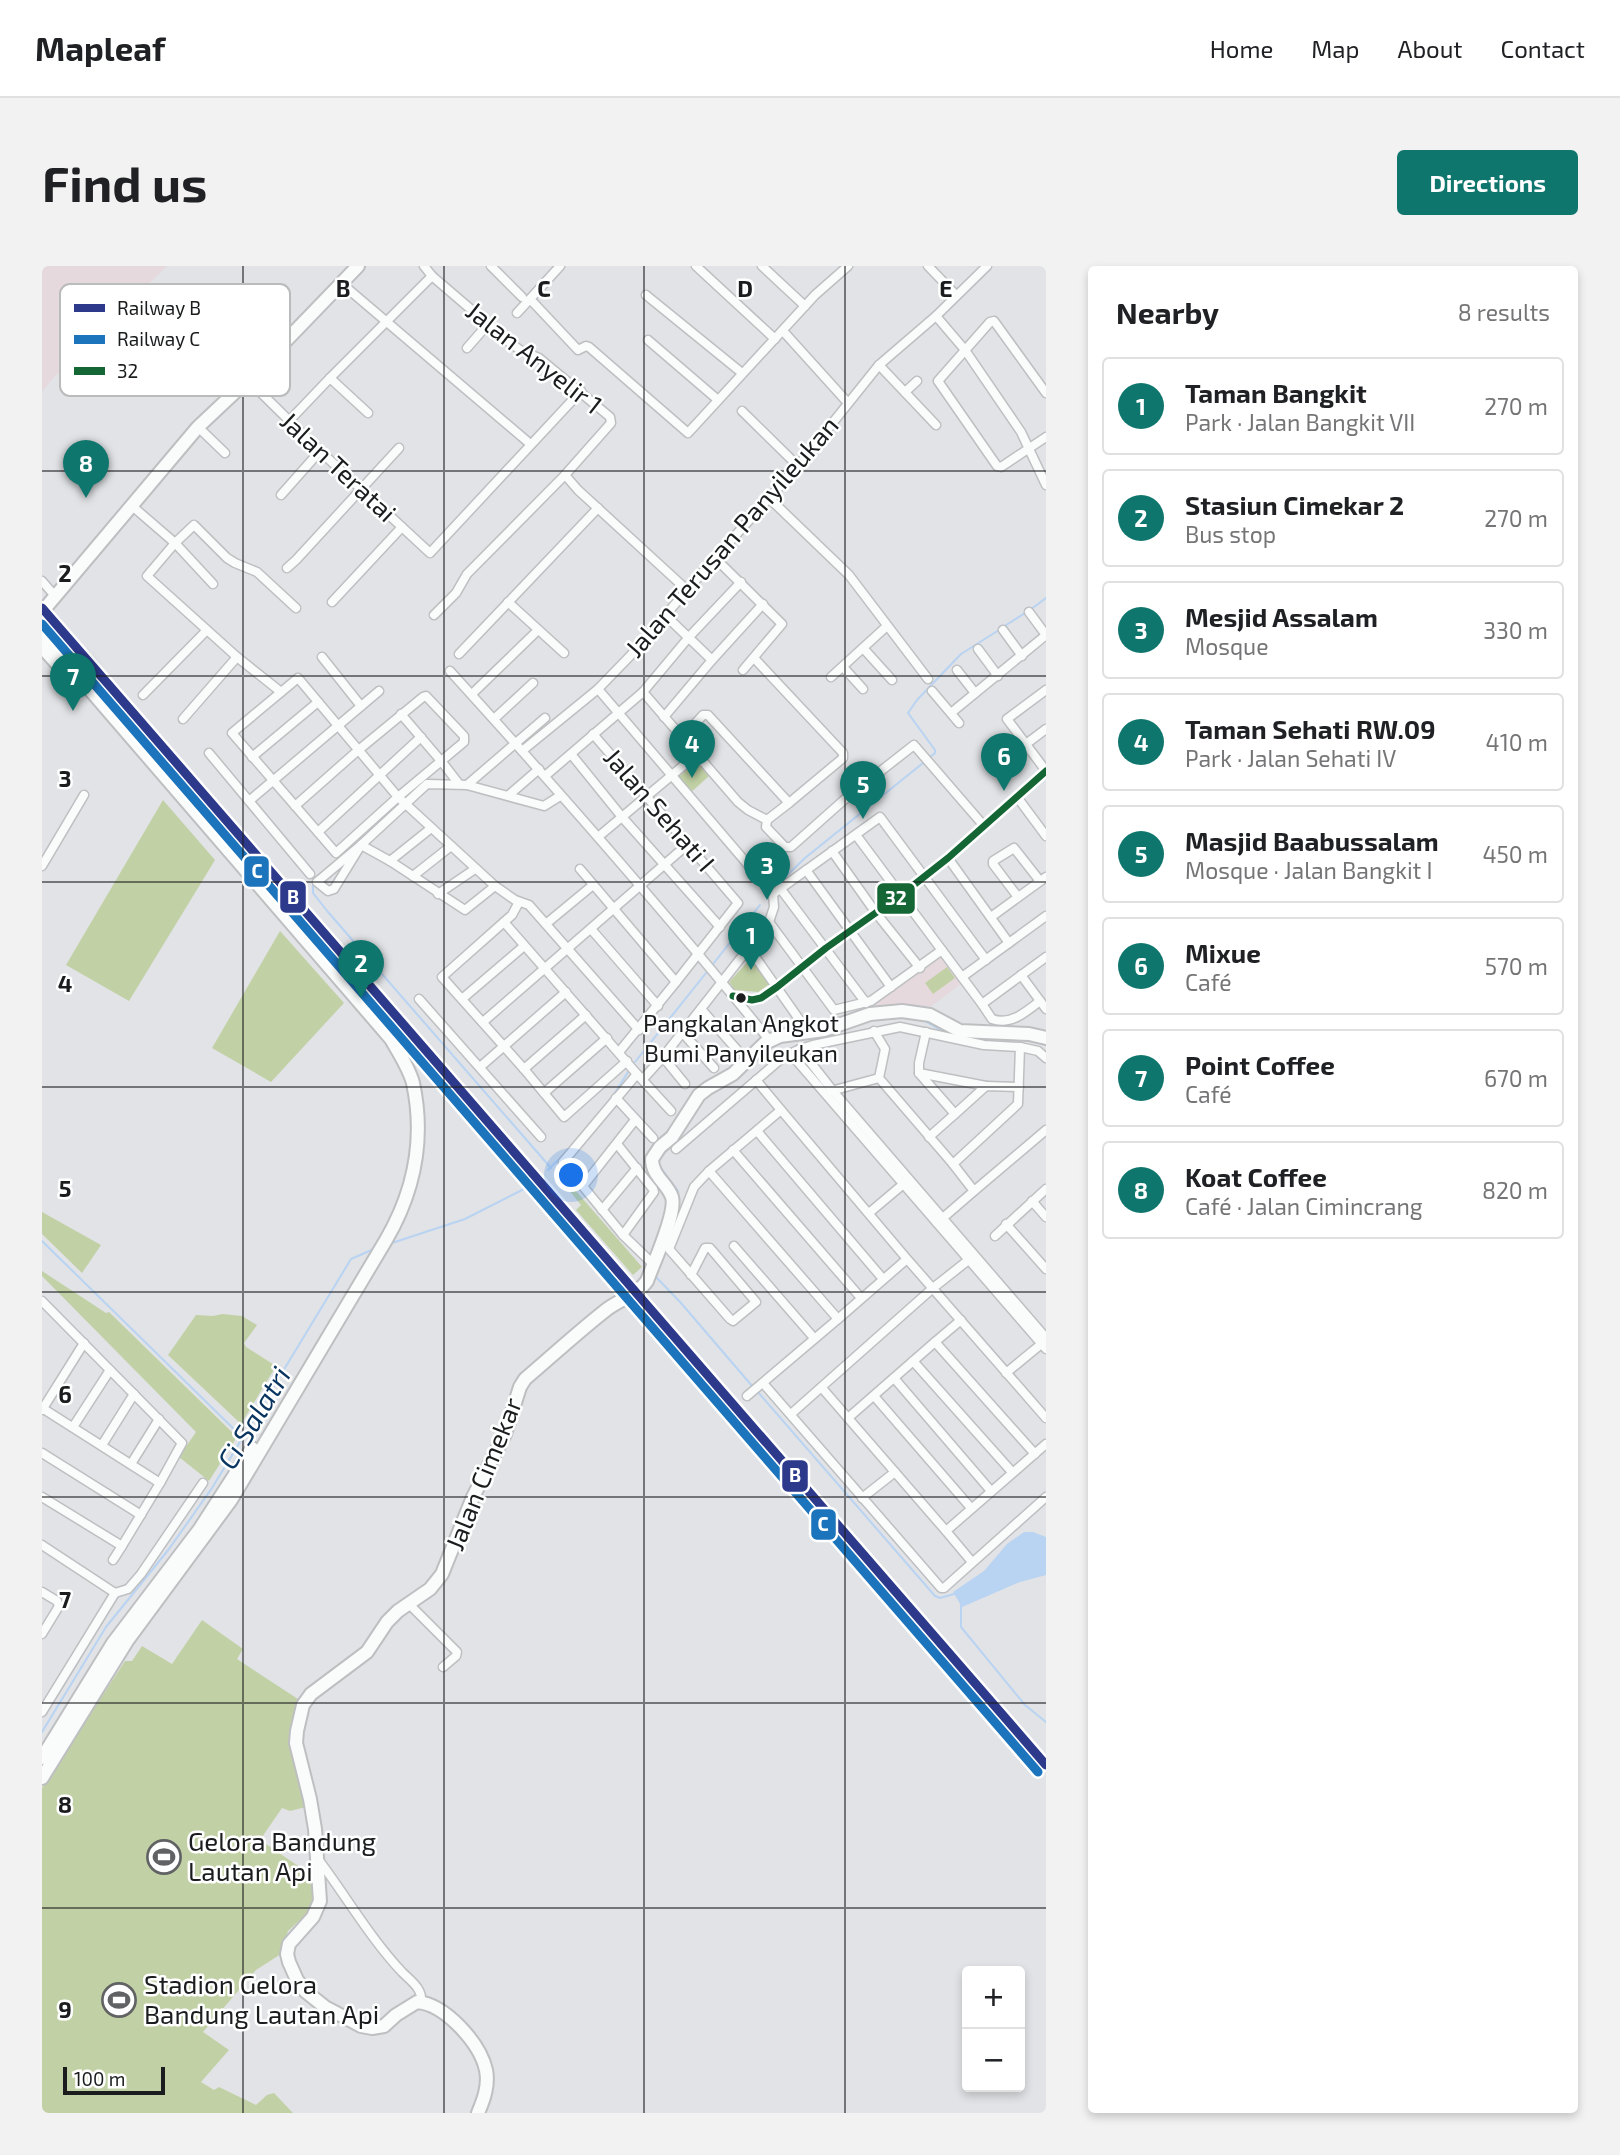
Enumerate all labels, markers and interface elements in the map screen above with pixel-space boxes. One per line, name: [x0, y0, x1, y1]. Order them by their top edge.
text: Mapleaf: [35, 28, 165, 68]
text: Home: [1210, 34, 1273, 63]
text: Map: [1311, 34, 1359, 63]
text: About: [1397, 34, 1463, 63]
text: Contact: [1501, 34, 1585, 63]
button: Directions: [1397, 150, 1578, 215]
text: Find us: [42, 153, 207, 212]
text: B: [336, 274, 350, 302]
text: C: [537, 274, 551, 302]
text: D: [737, 274, 753, 302]
text: E: [939, 274, 953, 302]
legend: [60, 284, 290, 396]
street label: Jalan Anyelir 1: [461, 294, 609, 420]
text: Nearby: [1116, 294, 1219, 330]
text: Railway B: [117, 296, 201, 319]
text: 8 results: [1458, 298, 1550, 326]
text: Railway C: [117, 327, 200, 350]
text: 32: [117, 359, 138, 382]
text: Taman Bangkit: [1185, 377, 1367, 408]
text: 1: [1136, 392, 1146, 420]
text: 270 m: [1484, 392, 1548, 420]
street label: Jalan Teratai: [275, 404, 403, 527]
text: Park · Jalan Bangkit VII: [1185, 408, 1415, 436]
street label: Jalan Terusan Panyileukan: [618, 409, 844, 663]
pin: 8: [63, 440, 109, 498]
text: Stasiun Cimekar 2: [1185, 489, 1404, 520]
text: 2: [1134, 504, 1148, 532]
text: 270 m: [1484, 504, 1548, 532]
text: Bus stop: [1185, 520, 1276, 548]
text: 2: [58, 559, 72, 587]
text: Mesjid Assalam: [1185, 601, 1378, 632]
text: 3: [1134, 616, 1148, 644]
text: 330 m: [1483, 616, 1548, 644]
text: Mosque: [1185, 632, 1269, 660]
pin: 7: [50, 653, 96, 711]
text: Taman Sehati RW.09: [1185, 713, 1436, 744]
pin: 4: [669, 720, 715, 778]
text: 4: [1134, 728, 1148, 756]
text: 410 m: [1486, 728, 1548, 756]
pin: 6: [981, 733, 1027, 791]
street label: Jalan Sehati I: [598, 741, 722, 877]
text: Park · Jalan Sehati IV: [1185, 744, 1396, 772]
pin: 5: [840, 761, 886, 819]
text: 3: [58, 764, 72, 792]
text: Masjid Baabussalam: [1185, 825, 1439, 856]
text: 5: [1135, 840, 1147, 868]
text: 450 m: [1482, 840, 1548, 868]
pin: 3: [744, 842, 790, 900]
line badge: C: [243, 855, 270, 888]
text: Mosque · Jalan Bangkit I: [1185, 856, 1433, 884]
text: C: [251, 859, 263, 882]
line badge: B: [279, 880, 307, 914]
line badge: 32: [876, 882, 916, 915]
text: B: [287, 885, 299, 908]
text: 32: [885, 886, 907, 909]
pin: 1: [728, 912, 774, 970]
text: Mixue: [1185, 937, 1261, 968]
pin: 2: [338, 940, 384, 998]
text: 6: [1134, 952, 1148, 980]
text: 570 m: [1485, 952, 1548, 980]
text: Café: [1185, 968, 1232, 996]
text: 4: [58, 969, 72, 997]
marker: Pangkalan Angkot Bumi Panyileukan: [734, 991, 748, 1005]
place label: Pangkalan Angkot Bumi Panyileukan: [643, 1008, 839, 1067]
text: Point Coffee: [1185, 1049, 1335, 1080]
text: 7: [1135, 1064, 1147, 1092]
text: 670 m: [1484, 1064, 1548, 1092]
text: Café: [1185, 1080, 1232, 1108]
your location: [554, 1158, 588, 1192]
text: Koat Coffee: [1185, 1161, 1327, 1192]
text: 5: [59, 1174, 71, 1202]
text: 8: [1134, 1176, 1148, 1204]
text: 820 m: [1482, 1176, 1548, 1204]
text: Café · Jalan Cimincrang: [1185, 1192, 1423, 1220]
water label: Ci Salatri: [209, 1360, 297, 1475]
text: 6: [58, 1380, 72, 1408]
street label: Jalan Cimekar: [438, 1393, 527, 1554]
line badge: B: [781, 1459, 809, 1493]
text: B: [789, 1463, 801, 1486]
line badge: C: [810, 1508, 837, 1541]
text: C: [817, 1512, 829, 1535]
text: 7: [59, 1585, 71, 1613]
text: 8: [58, 1790, 72, 1818]
place label: Gelora Bandung Lautan Api: [188, 1825, 376, 1886]
sports icon: Gelora Bandung Lautan Api: [145, 1838, 183, 1876]
map controls: [962, 1966, 1025, 2092]
button: +: [962, 1966, 1025, 2029]
place label: Stadion Gelora Bandung Lautan Api: [144, 1968, 379, 2029]
sports icon: Stadion Gelora Bandung Lautan Api: [100, 1981, 138, 2019]
text: 9: [58, 1995, 72, 2023]
button: −: [962, 2029, 1025, 2092]
scale bar: [63, 2064, 164, 2096]
text: 100 m: [74, 2067, 125, 2090]

